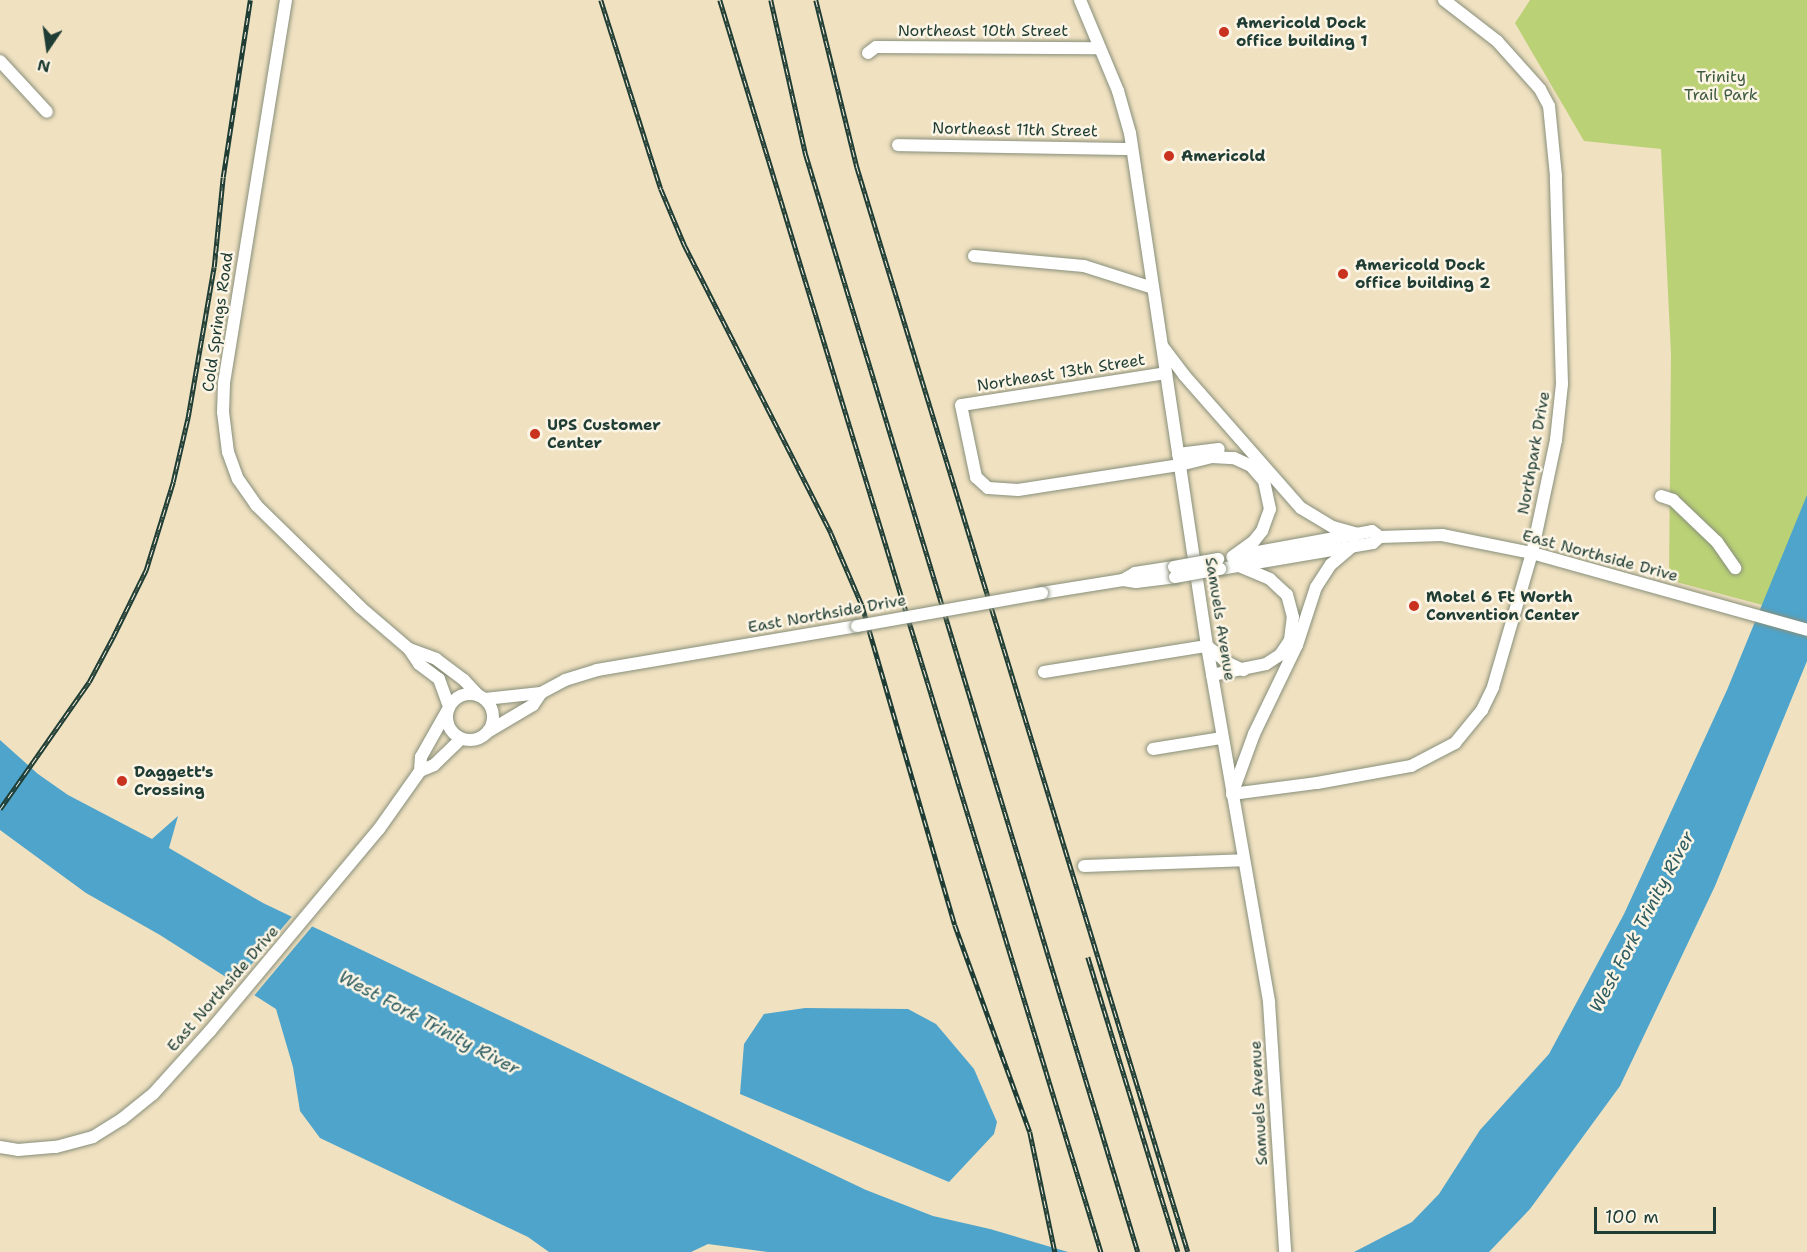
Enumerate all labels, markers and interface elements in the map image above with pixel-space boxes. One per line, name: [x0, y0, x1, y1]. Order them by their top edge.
place label: Americold Dock office building 1: [1236, 13, 1368, 51]
north arrow: [18, 18, 78, 78]
street label: Northeast 10th Street: [898, 21, 1068, 41]
marker: Americold Dock office building 1: [1217, 25, 1231, 39]
text: N: [35, 54, 52, 78]
park label: Trinity Trail Park: [1684, 67, 1758, 105]
street label: Northeast 11th Street: [932, 119, 1098, 141]
place label: Americold: [1181, 146, 1266, 166]
marker: Americold: [1162, 149, 1176, 163]
street label: Cold Springs Road: [199, 251, 237, 393]
place label: Americold Dock office building 2: [1355, 255, 1490, 293]
marker: Americold Dock office building 2: [1336, 267, 1350, 281]
street label: Northeast 13th Street: [975, 350, 1147, 396]
street label: Northpark Drive: [1514, 390, 1554, 516]
place label: UPS Customer Center: [547, 415, 661, 453]
marker: UPS Customer Center: [528, 427, 542, 441]
street label: East Northside Drive: [1520, 526, 1680, 586]
street label: Samuels Avenue: [1201, 556, 1239, 682]
place label: Motel 6 Ft Worth Convention Center: [1426, 587, 1580, 625]
street label: East Northside Drive: [746, 591, 908, 637]
marker: Motel 6 Ft Worth Convention Center: [1407, 599, 1421, 613]
place label: Daggett's Crossing: [134, 762, 213, 800]
marker: Daggett's Crossing: [115, 774, 129, 788]
water label: West Fork Trinity River: [1585, 828, 1699, 1016]
street label: East Northside Drive: [163, 922, 283, 1056]
water label: West Fork Trinity River: [335, 966, 523, 1080]
street label: Samuels Avenue: [1246, 1040, 1272, 1166]
scale bar: [1597, 1195, 1718, 1233]
text: 100 m: [1605, 1205, 1659, 1229]

